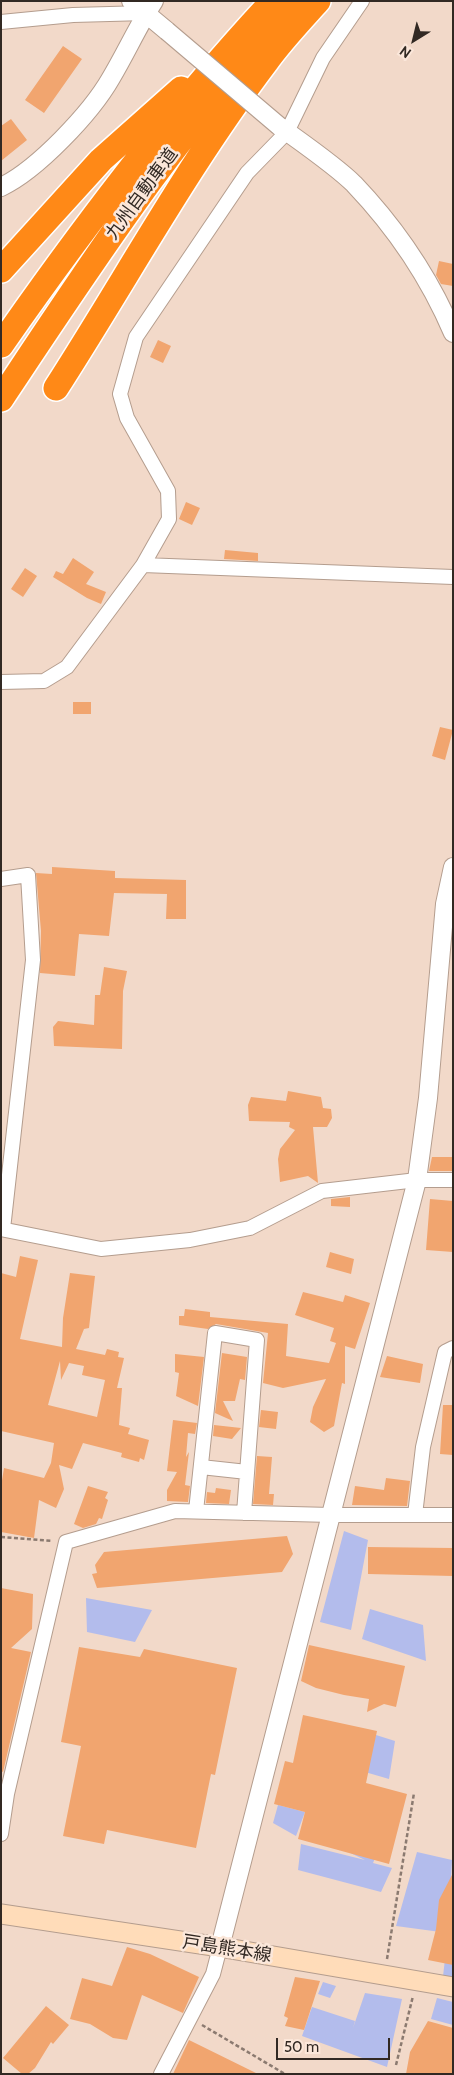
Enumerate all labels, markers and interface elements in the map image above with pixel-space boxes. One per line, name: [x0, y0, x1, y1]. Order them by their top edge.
north arrow: [389, 15, 439, 65]
text: N: [396, 42, 414, 62]
street label: 九州自動車道: [102, 144, 182, 244]
street label: 戸島熊本線: [181, 1931, 273, 1967]
scale bar: [279, 2028, 393, 2060]
text: 50 m: [284, 2038, 319, 2056]

